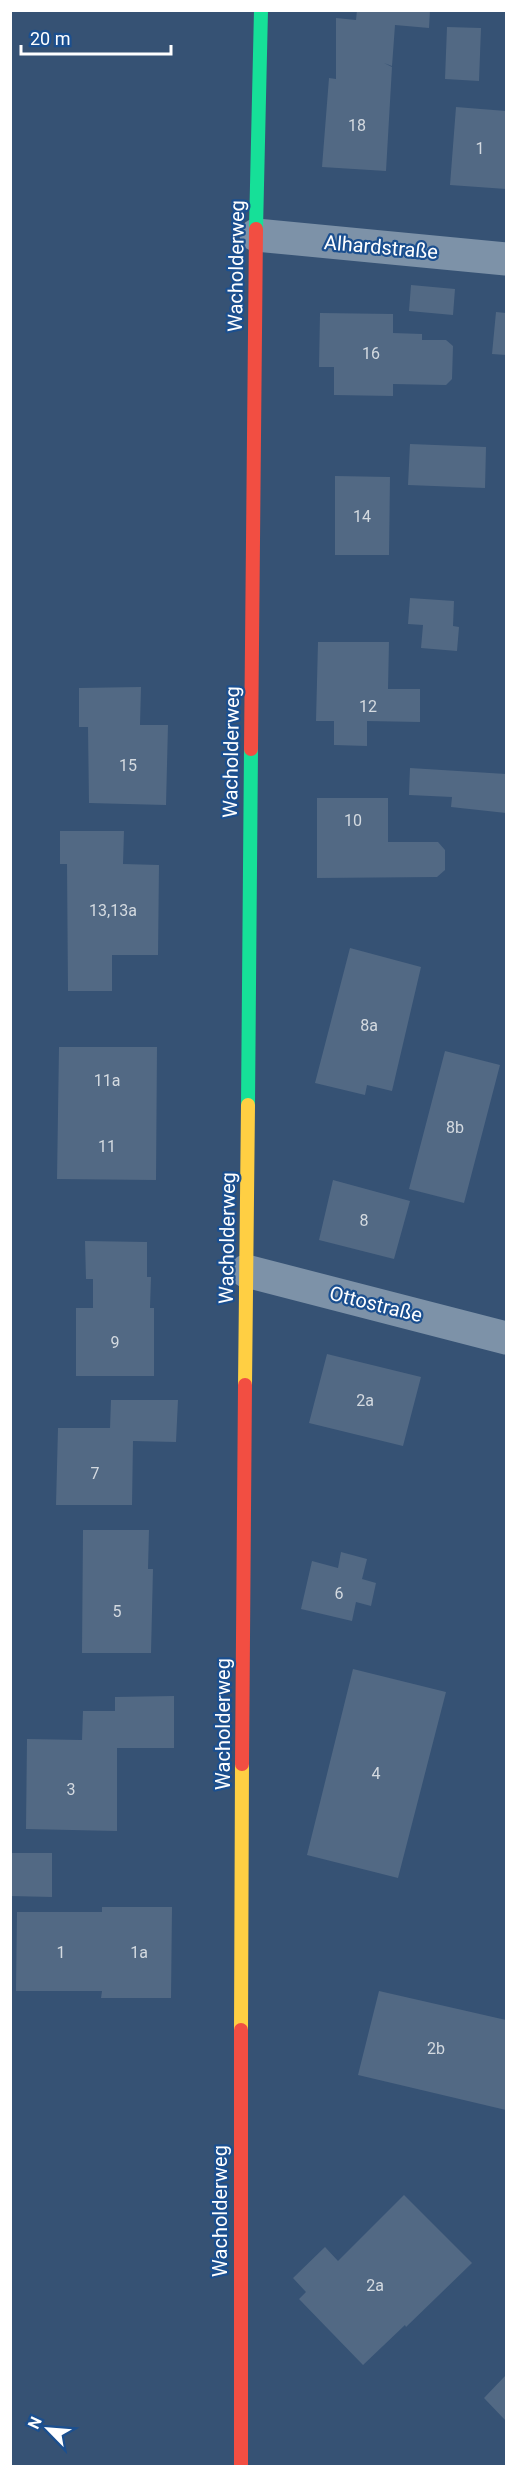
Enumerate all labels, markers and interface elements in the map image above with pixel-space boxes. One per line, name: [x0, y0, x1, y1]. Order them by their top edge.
scale bar: [21, 18, 171, 56]
text: 20 m: [30, 28, 70, 49]
house number: 18: [348, 116, 366, 135]
house number: 1: [476, 139, 485, 158]
street label: Wacholderweg: [223, 200, 249, 332]
street label: Alhardstraße: [323, 230, 439, 264]
house number: 16: [362, 344, 380, 363]
house number: 14: [353, 507, 371, 526]
street label: Wacholderweg: [218, 686, 244, 818]
house number: 12: [359, 697, 377, 716]
house number: 15: [119, 756, 137, 775]
house number: 10: [344, 811, 362, 830]
house number: 13,13a: [89, 901, 137, 920]
house number: 8a: [360, 1016, 378, 1035]
house number: 11a: [94, 1071, 120, 1090]
house number: 8b: [446, 1118, 464, 1137]
house number: 11: [98, 1137, 116, 1156]
street label: Wacholderweg: [214, 1172, 240, 1304]
house number: 8: [360, 1211, 369, 1230]
street label: Ottostraße: [327, 1281, 425, 1327]
house number: 9: [111, 1333, 120, 1352]
house number: 2a: [356, 1391, 374, 1410]
house number: 7: [91, 1464, 100, 1483]
house number: 6: [335, 1584, 344, 1603]
house number: 5: [113, 1602, 122, 1621]
street label: Wacholderweg: [211, 1658, 235, 1790]
house number: 4: [372, 1764, 381, 1783]
house number: 3: [67, 1780, 76, 1799]
house number: 1: [57, 1943, 66, 1962]
house number: 1a: [130, 1943, 148, 1962]
house number: 2b: [427, 2039, 445, 2058]
street label: Wacholderweg: [208, 2145, 232, 2277]
house number: 2a: [366, 2276, 384, 2295]
north arrow: [18, 2399, 78, 2459]
text: N: [24, 2414, 46, 2432]

